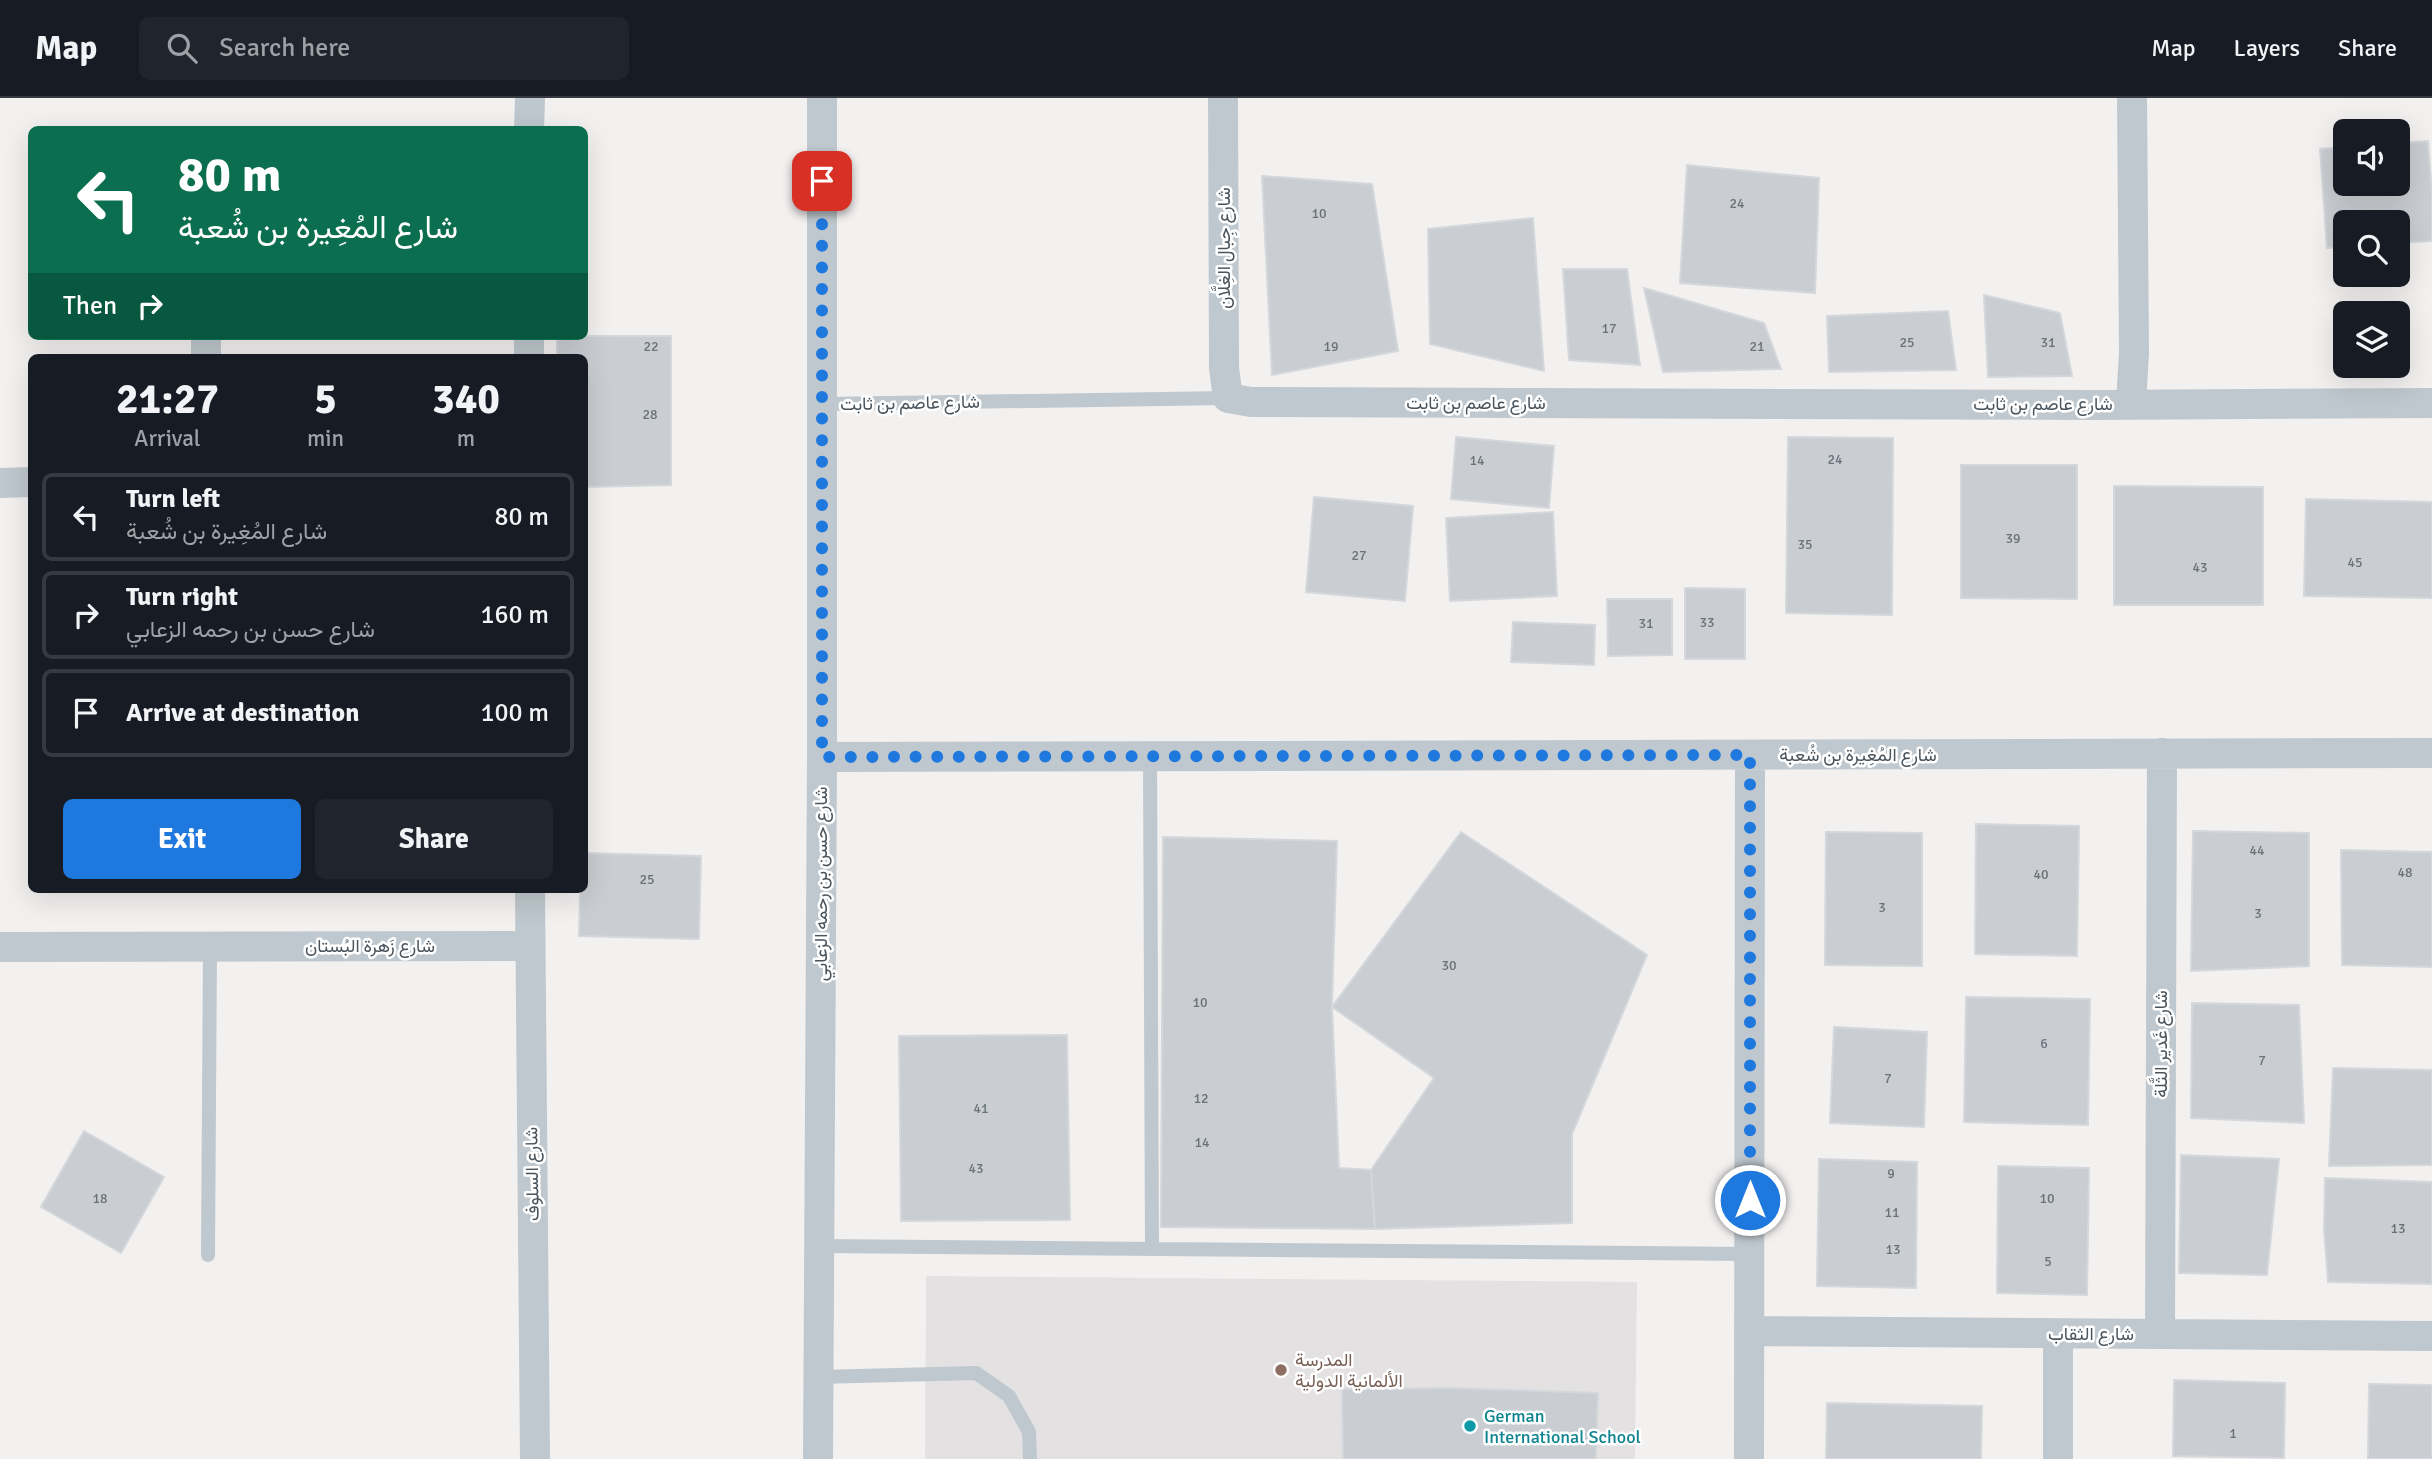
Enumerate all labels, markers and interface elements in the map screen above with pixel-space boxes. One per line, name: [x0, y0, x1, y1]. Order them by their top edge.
search box: [139, 17, 629, 80]
text: Map: [35, 28, 97, 69]
icon: search: [163, 29, 201, 67]
text: Search here: [219, 32, 350, 64]
text: Map: [2151, 33, 2196, 63]
text: Layers: [2234, 33, 2300, 63]
text: Share: [2338, 33, 2397, 63]
map controls: [2333, 119, 2410, 378]
button: sound: [2333, 119, 2410, 196]
text: 80 m: [178, 145, 281, 205]
pin: [792, 151, 852, 211]
icon: left: [63, 154, 154, 245]
icon: arrive: [803, 162, 841, 200]
street label: شارع جِبال الغِلَّان: [1210, 187, 1238, 309]
house number: 24: [1729, 195, 1745, 212]
house number: 10: [1311, 205, 1327, 222]
text: شارع المُغِيرة بن شُعبة: [178, 208, 458, 247]
button: search: [2333, 210, 2410, 287]
icon: right: [131, 287, 169, 325]
text: Then: [63, 290, 117, 322]
button: layers: [2333, 301, 2410, 378]
house number: 17: [1601, 320, 1617, 337]
house number: 25: [1899, 334, 1915, 351]
house number: 31: [2040, 334, 2056, 351]
house number: 22: [643, 338, 659, 355]
house number: 19: [1323, 338, 1339, 355]
house number: 21: [1749, 338, 1765, 355]
text: 21:27: [116, 374, 219, 425]
text: 5: [314, 374, 337, 425]
text: 340: [432, 374, 500, 425]
street label: شارع عاصم بن ثابت: [840, 391, 980, 416]
street label: شارع عاصم بن ثابت: [1406, 392, 1546, 415]
street label: شارع عاصم بن ثابت: [1973, 393, 2113, 416]
house number: 28: [642, 406, 658, 423]
text: Arrival: [134, 424, 201, 453]
text: min: [307, 424, 344, 453]
text: m: [457, 424, 475, 453]
house number: 24: [1827, 451, 1843, 468]
house number: 14: [1469, 452, 1485, 469]
text: Turn left: [126, 483, 220, 515]
icon: left: [67, 498, 105, 536]
text: 80 m: [494, 501, 549, 533]
text: شارع المُغِيرة بن شُعبة: [126, 517, 327, 546]
house number: 39: [2005, 530, 2021, 547]
house number: 35: [1797, 536, 1813, 553]
house number: 27: [1351, 547, 1367, 564]
house number: 45: [2347, 554, 2363, 571]
house number: 43: [2192, 559, 2208, 576]
text: Turn right: [126, 581, 238, 613]
icon: right: [67, 596, 105, 634]
text: 160 m: [480, 599, 549, 631]
house number: 33: [1699, 614, 1715, 631]
text: شارع حسن بن رحمه الزعابي: [126, 615, 375, 644]
house number: 31: [1638, 615, 1654, 632]
icon: arrive: [67, 694, 105, 732]
text: Arrive at destination: [126, 697, 359, 729]
text: 100 m: [480, 697, 549, 729]
street label: شارع المُغِيرة بن شُعبة: [1779, 744, 1937, 767]
street label: شارع حسن بن رحمه الزعابي: [810, 787, 836, 981]
button: Exit: [63, 799, 301, 879]
button: Share: [315, 799, 553, 879]
house number: 44: [2249, 842, 2265, 859]
house number: 48: [2397, 864, 2413, 881]
house number: 40: [2033, 866, 2049, 883]
house number: 25: [639, 871, 655, 888]
house number: 3: [1878, 899, 1886, 916]
house number: 3: [2254, 905, 2262, 922]
street label: شارع زَهرة البُستان: [305, 935, 435, 958]
house number: 30: [1441, 957, 1457, 974]
street label: شارع غَدير الثَّلة: [2148, 990, 2173, 1098]
house number: 10: [1192, 994, 1208, 1011]
house number: 6: [2040, 1035, 2048, 1052]
house number: 7: [2258, 1052, 2266, 1069]
house number: 7: [1884, 1070, 1892, 1087]
house number: 12: [1193, 1090, 1209, 1107]
house number: 41: [973, 1100, 989, 1117]
street label: شارع السلوف: [520, 1127, 545, 1221]
house number: 14: [1194, 1134, 1210, 1151]
house number: 43: [968, 1160, 984, 1177]
position arrow: [1713, 1163, 1787, 1237]
house number: 9: [1887, 1165, 1895, 1182]
house number: 18: [92, 1190, 108, 1207]
house number: 10: [2039, 1190, 2055, 1207]
house number: 11: [1884, 1204, 1900, 1221]
house number: 13: [2390, 1220, 2406, 1237]
house number: 13: [1885, 1241, 1901, 1258]
house number: 5: [2044, 1253, 2052, 1270]
street label: شارع الثقاب: [2048, 1323, 2134, 1346]
place label: المدرسة الألمانية الدولية: [1295, 1349, 1403, 1392]
marker: المدرسة الألمانية الدولية: [1273, 1362, 1289, 1378]
place label: German International School: [1484, 1405, 1641, 1448]
marker: German International School: [1462, 1418, 1478, 1434]
house number: 1: [2229, 1425, 2237, 1442]

